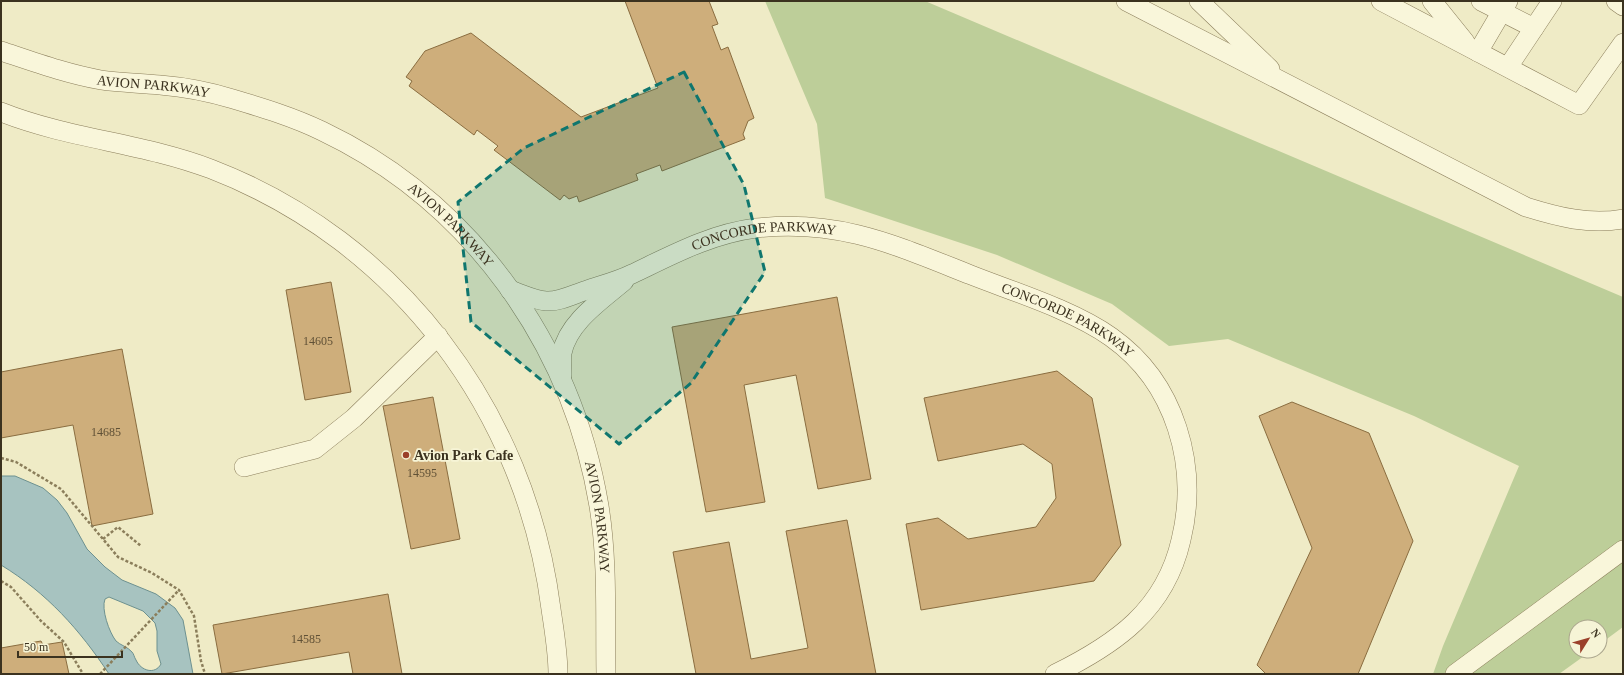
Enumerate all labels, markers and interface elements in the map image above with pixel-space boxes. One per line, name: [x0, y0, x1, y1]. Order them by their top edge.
street label: AVION PARKWAY: [96, 72, 211, 100]
street label: AVION PARKWAY: [405, 179, 497, 269]
street label: CONCORDE PARKWAY: [689, 219, 837, 253]
street label: CONCORDE PARKWAY: [1000, 280, 1137, 360]
house number: 14605: [303, 334, 333, 348]
house number: 14685: [91, 425, 121, 439]
place label: Avion Park Cafe: [414, 448, 513, 463]
marker: Avion Park Cafe: [401, 450, 411, 460]
street label: AVION PARKWAY: [582, 459, 613, 574]
house number: 14595: [407, 466, 437, 480]
north arrow: [1568, 619, 1608, 659]
text: N: [1589, 626, 1603, 640]
house number: 14585: [291, 632, 321, 646]
scale bar: [18, 633, 122, 659]
text: 50 m: [24, 640, 49, 654]

